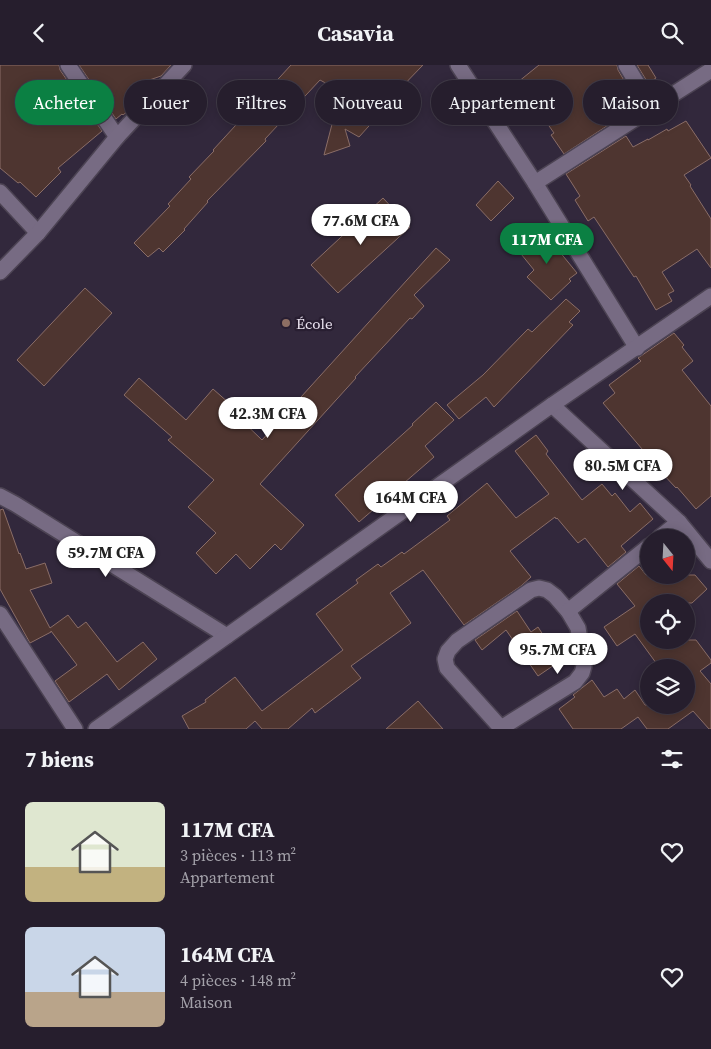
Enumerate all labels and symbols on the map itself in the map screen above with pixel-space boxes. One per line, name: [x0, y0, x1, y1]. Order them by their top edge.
pin: 77.6M CFA: [304, 203, 418, 246]
pin: 117M CFA: [495, 223, 599, 265]
place label: École: [296, 313, 333, 334]
marker: École: [280, 317, 292, 329]
pin: 42.3M CFA: [211, 397, 325, 439]
pin: 80.5M CFA: [566, 449, 680, 491]
pin: 164M CFA: [359, 481, 463, 523]
north arrow: [640, 529, 695, 584]
pin: 59.7M CFA: [49, 535, 163, 578]
pin: 95.7M CFA: [501, 633, 615, 675]

